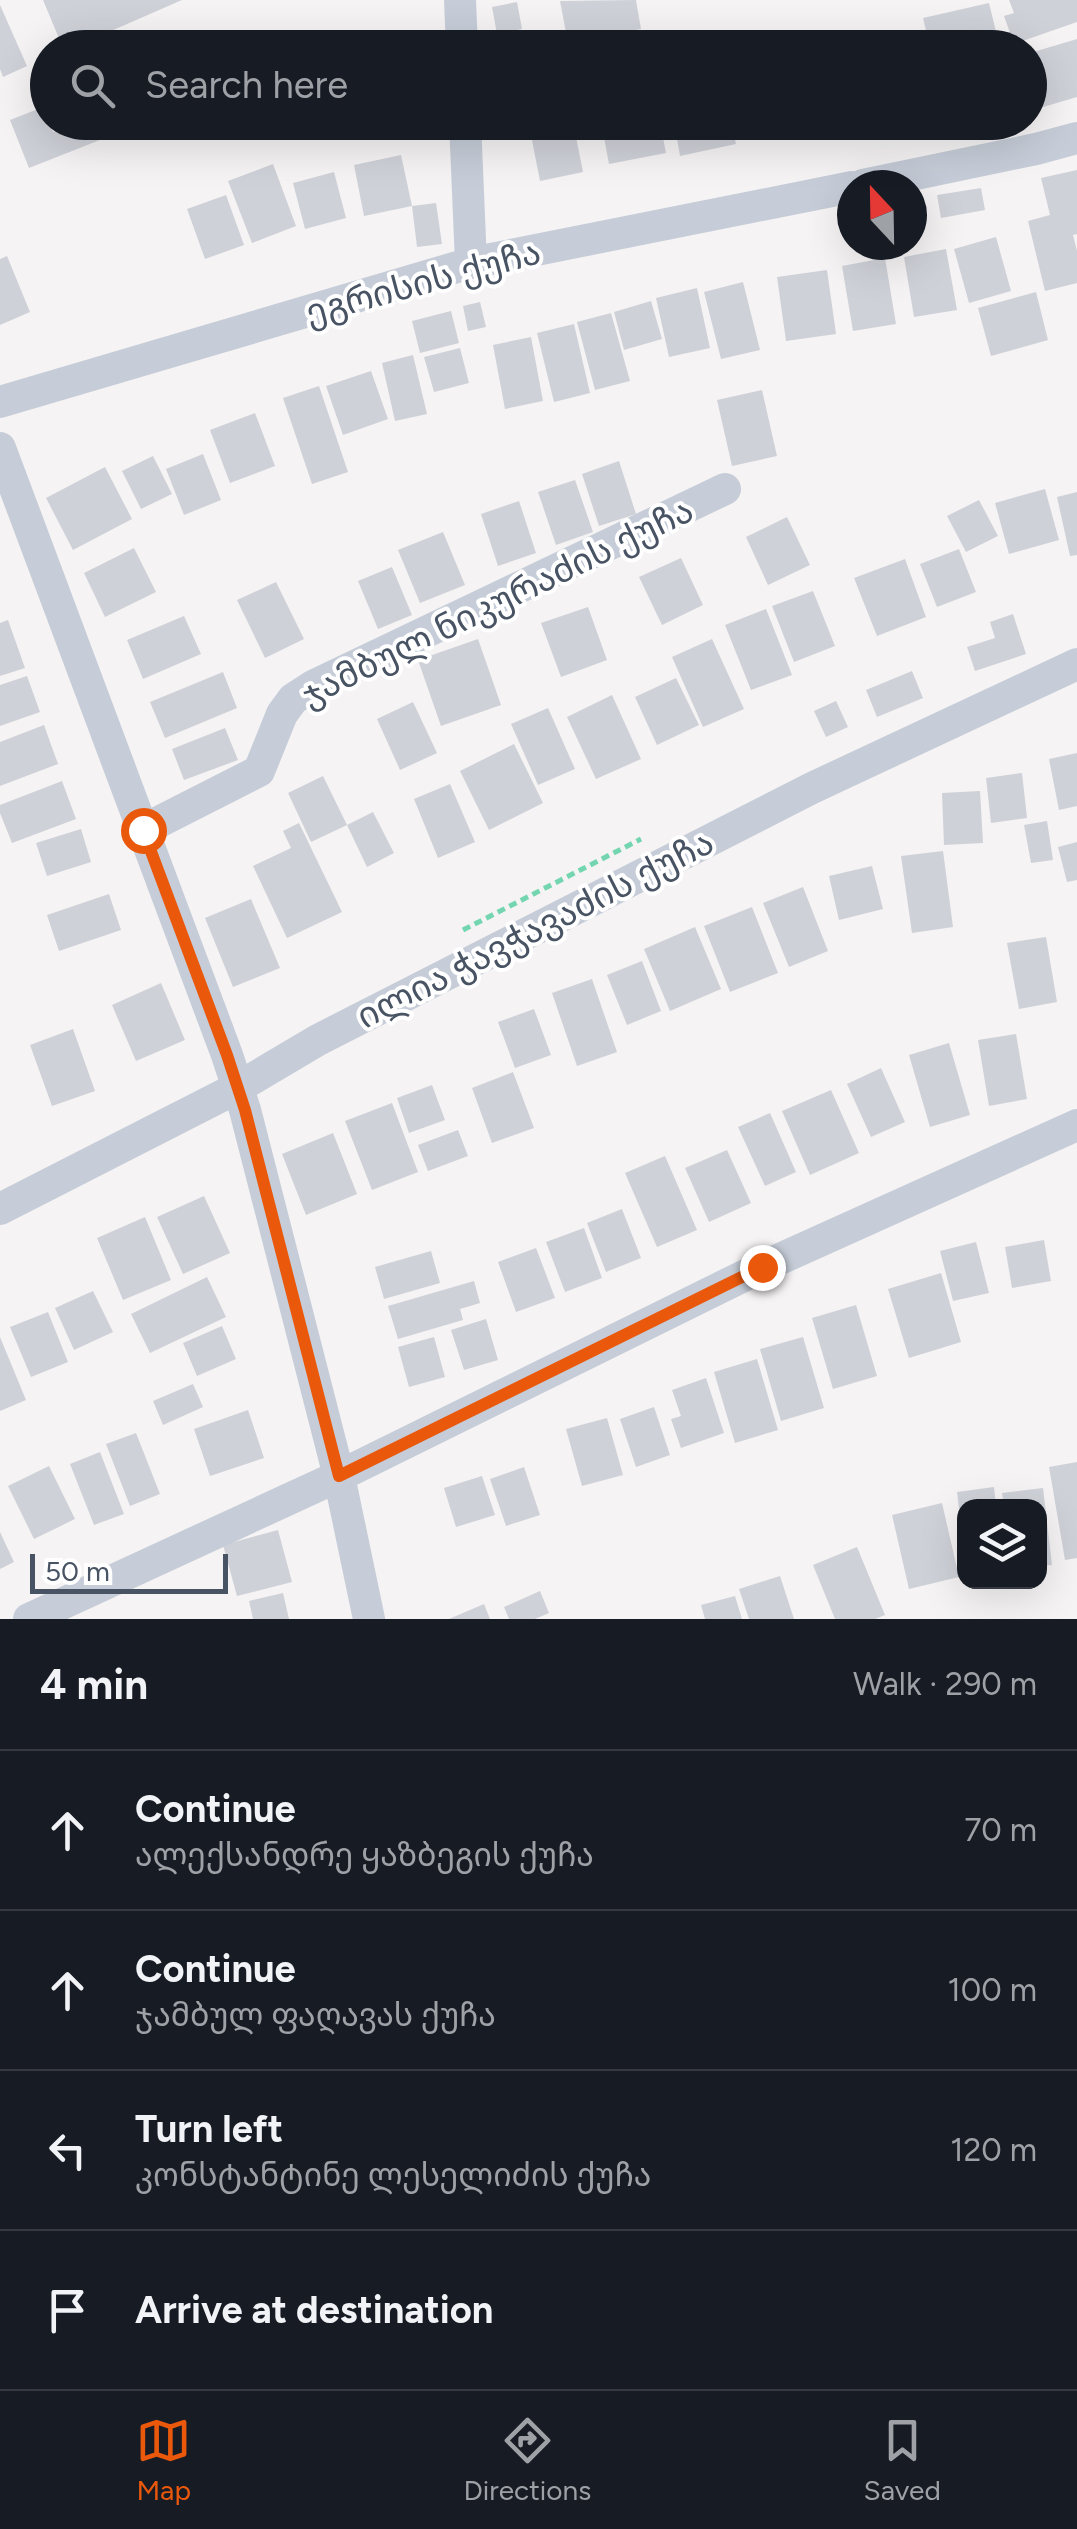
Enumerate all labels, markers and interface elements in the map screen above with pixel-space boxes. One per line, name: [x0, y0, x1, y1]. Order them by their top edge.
search box: [30, 30, 1047, 140]
icon: search: [65, 58, 120, 113]
text: Search here: [145, 62, 348, 108]
north arrow: [837, 170, 927, 260]
street label: ეგრისის ქუჩა: [301, 230, 545, 334]
street label: ჯამბულ ნიკურაძის ქუჩა: [294, 489, 700, 715]
route start: [121, 808, 167, 854]
street label: ილია ჭავჭავაძის ქუჩა: [350, 821, 720, 1037]
route end: [740, 1245, 786, 1291]
map controls: [957, 1499, 1047, 1589]
button: layers: [957, 1499, 1047, 1589]
scale bar: [30, 1549, 228, 1594]
text: 50 m: [45, 1554, 110, 1588]
text: 4 min: [40, 1659, 148, 1710]
text: Walk · 290 m: [853, 1665, 1037, 1703]
text: Continue: [135, 1786, 296, 1832]
icon: ahead: [40, 1803, 95, 1858]
text: 70 m: [964, 1811, 1037, 1849]
text: ალექსანდრე ყაზბეგის ქუჩა: [135, 1836, 594, 1874]
text: Continue: [135, 1946, 296, 1992]
icon: ahead: [40, 1963, 95, 2018]
text: 100 m: [948, 1971, 1037, 2009]
text: ჯამბულ ფაღავას ქუჩა: [135, 1996, 496, 2034]
text: Turn left: [135, 2106, 283, 2152]
icon: left: [40, 2123, 95, 2178]
text: 120 m: [950, 2131, 1037, 2169]
text: კონსტანტინე ლესელიძის ქუჩა: [135, 2156, 651, 2194]
icon: arrive: [40, 2283, 95, 2338]
text: Arrive at destination: [135, 2287, 493, 2333]
tab: Map: [136, 2413, 191, 2507]
tab: Directions: [464, 2413, 591, 2507]
tab: Saved: [864, 2413, 941, 2507]

